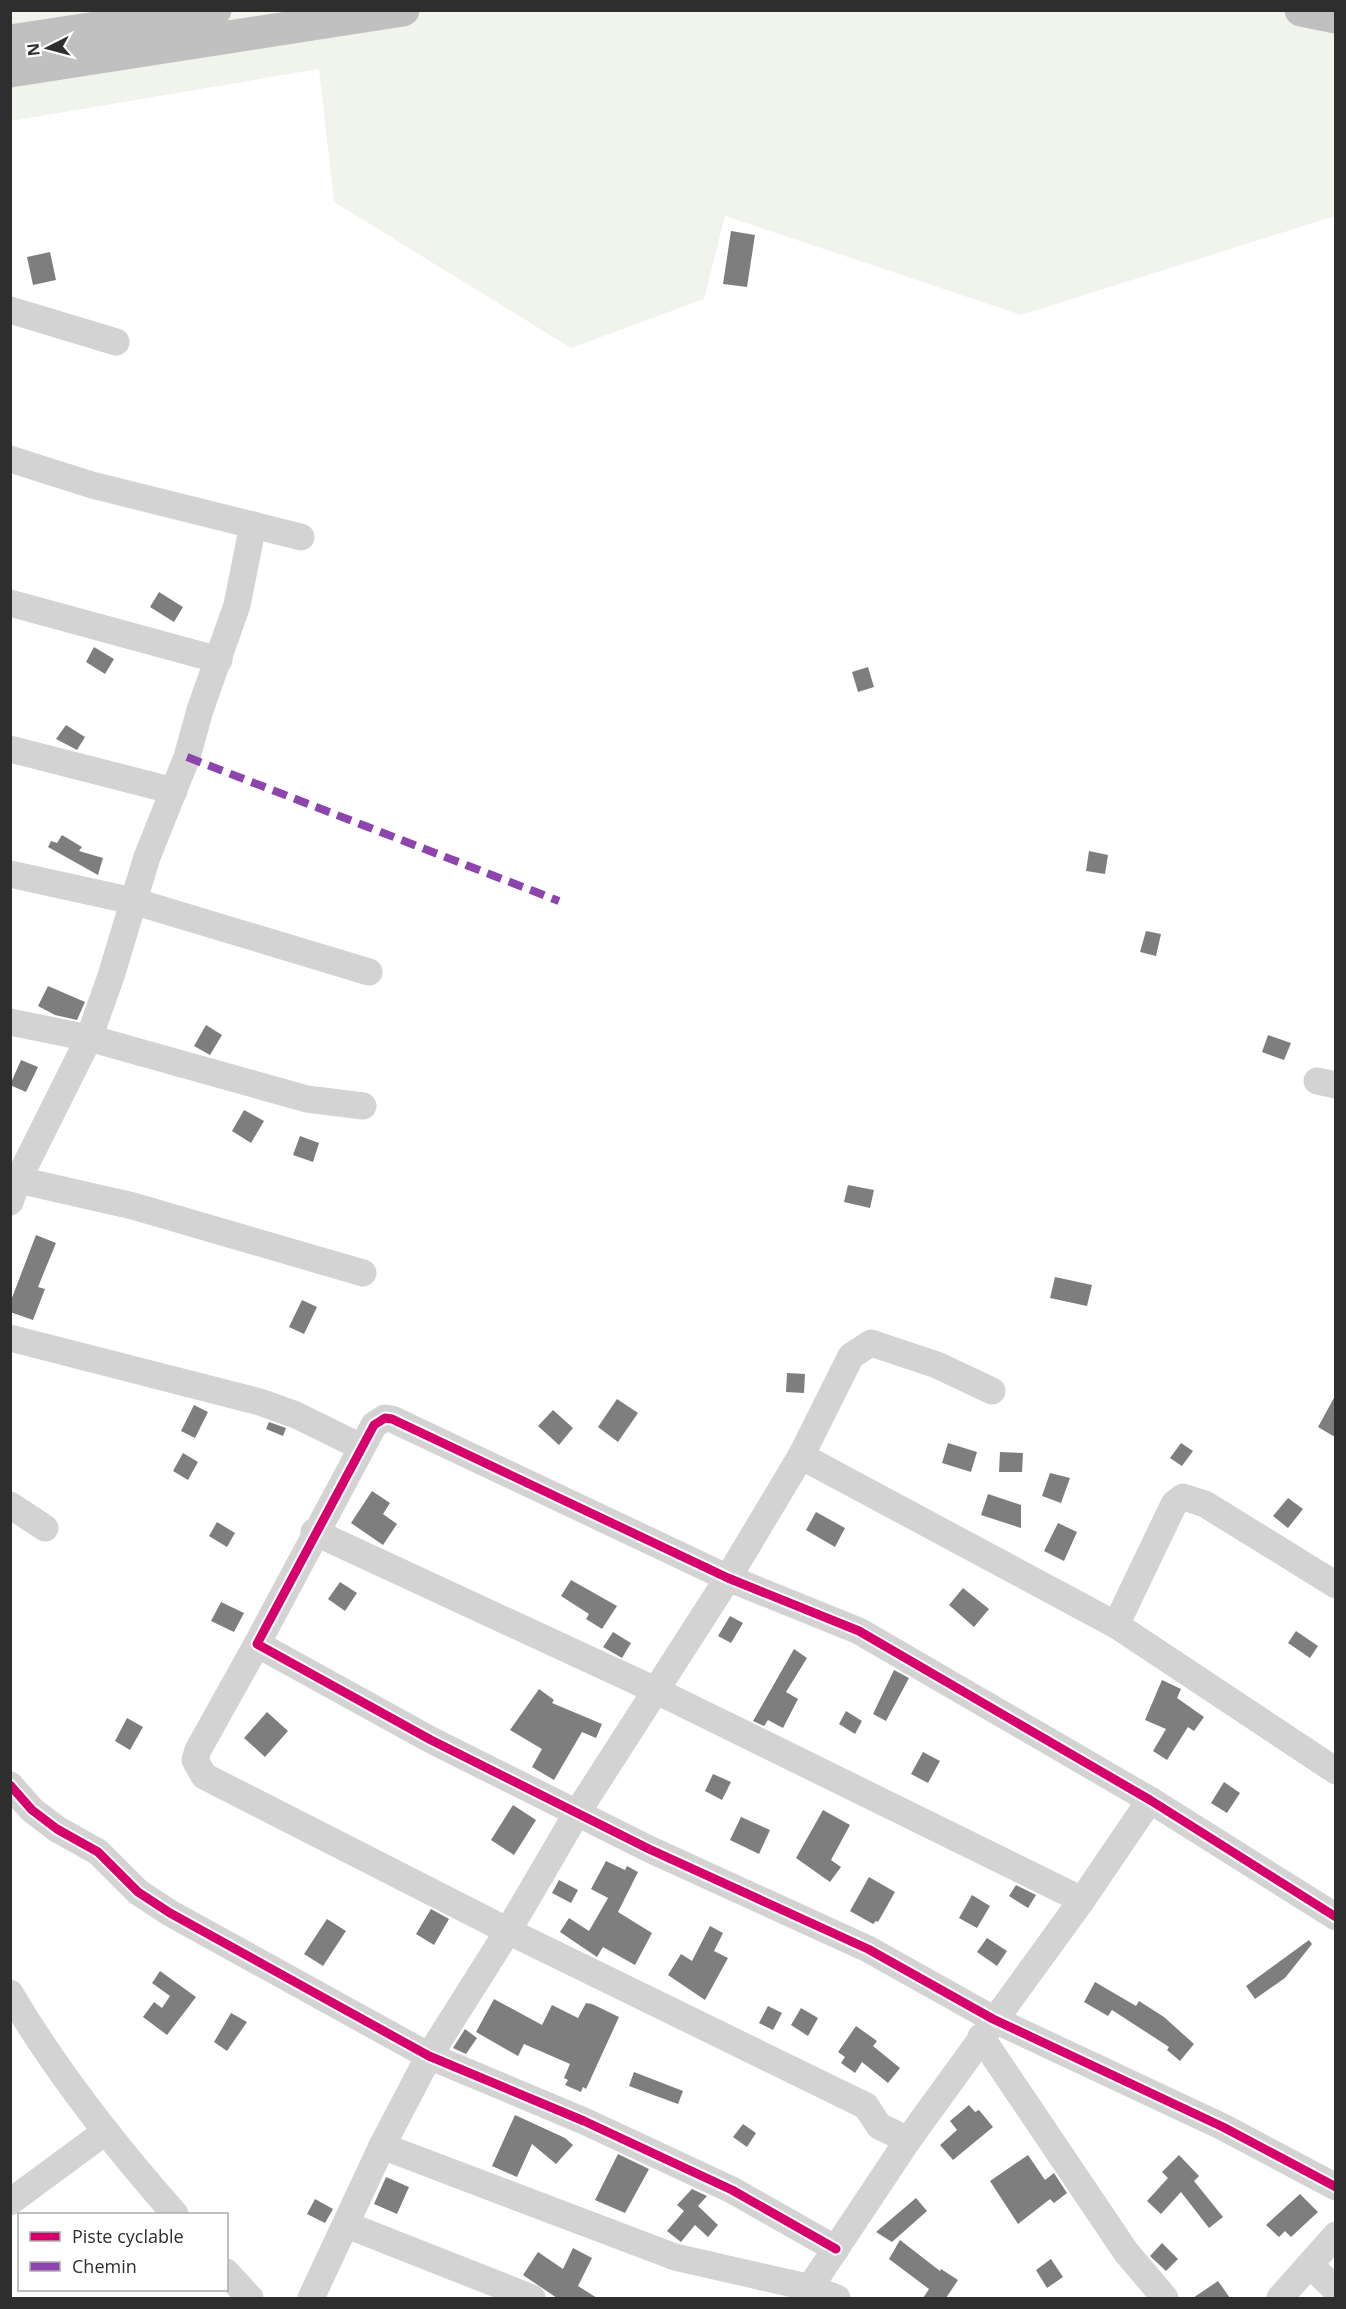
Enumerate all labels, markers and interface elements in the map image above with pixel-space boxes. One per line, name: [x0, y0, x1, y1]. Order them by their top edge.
north arrow: [18, 18, 78, 78]
text: N: [21, 42, 45, 57]
legend: [18, 2213, 228, 2291]
text: Piste cyclable: [72, 2224, 184, 2248]
text: Chemin: [72, 2254, 137, 2278]

